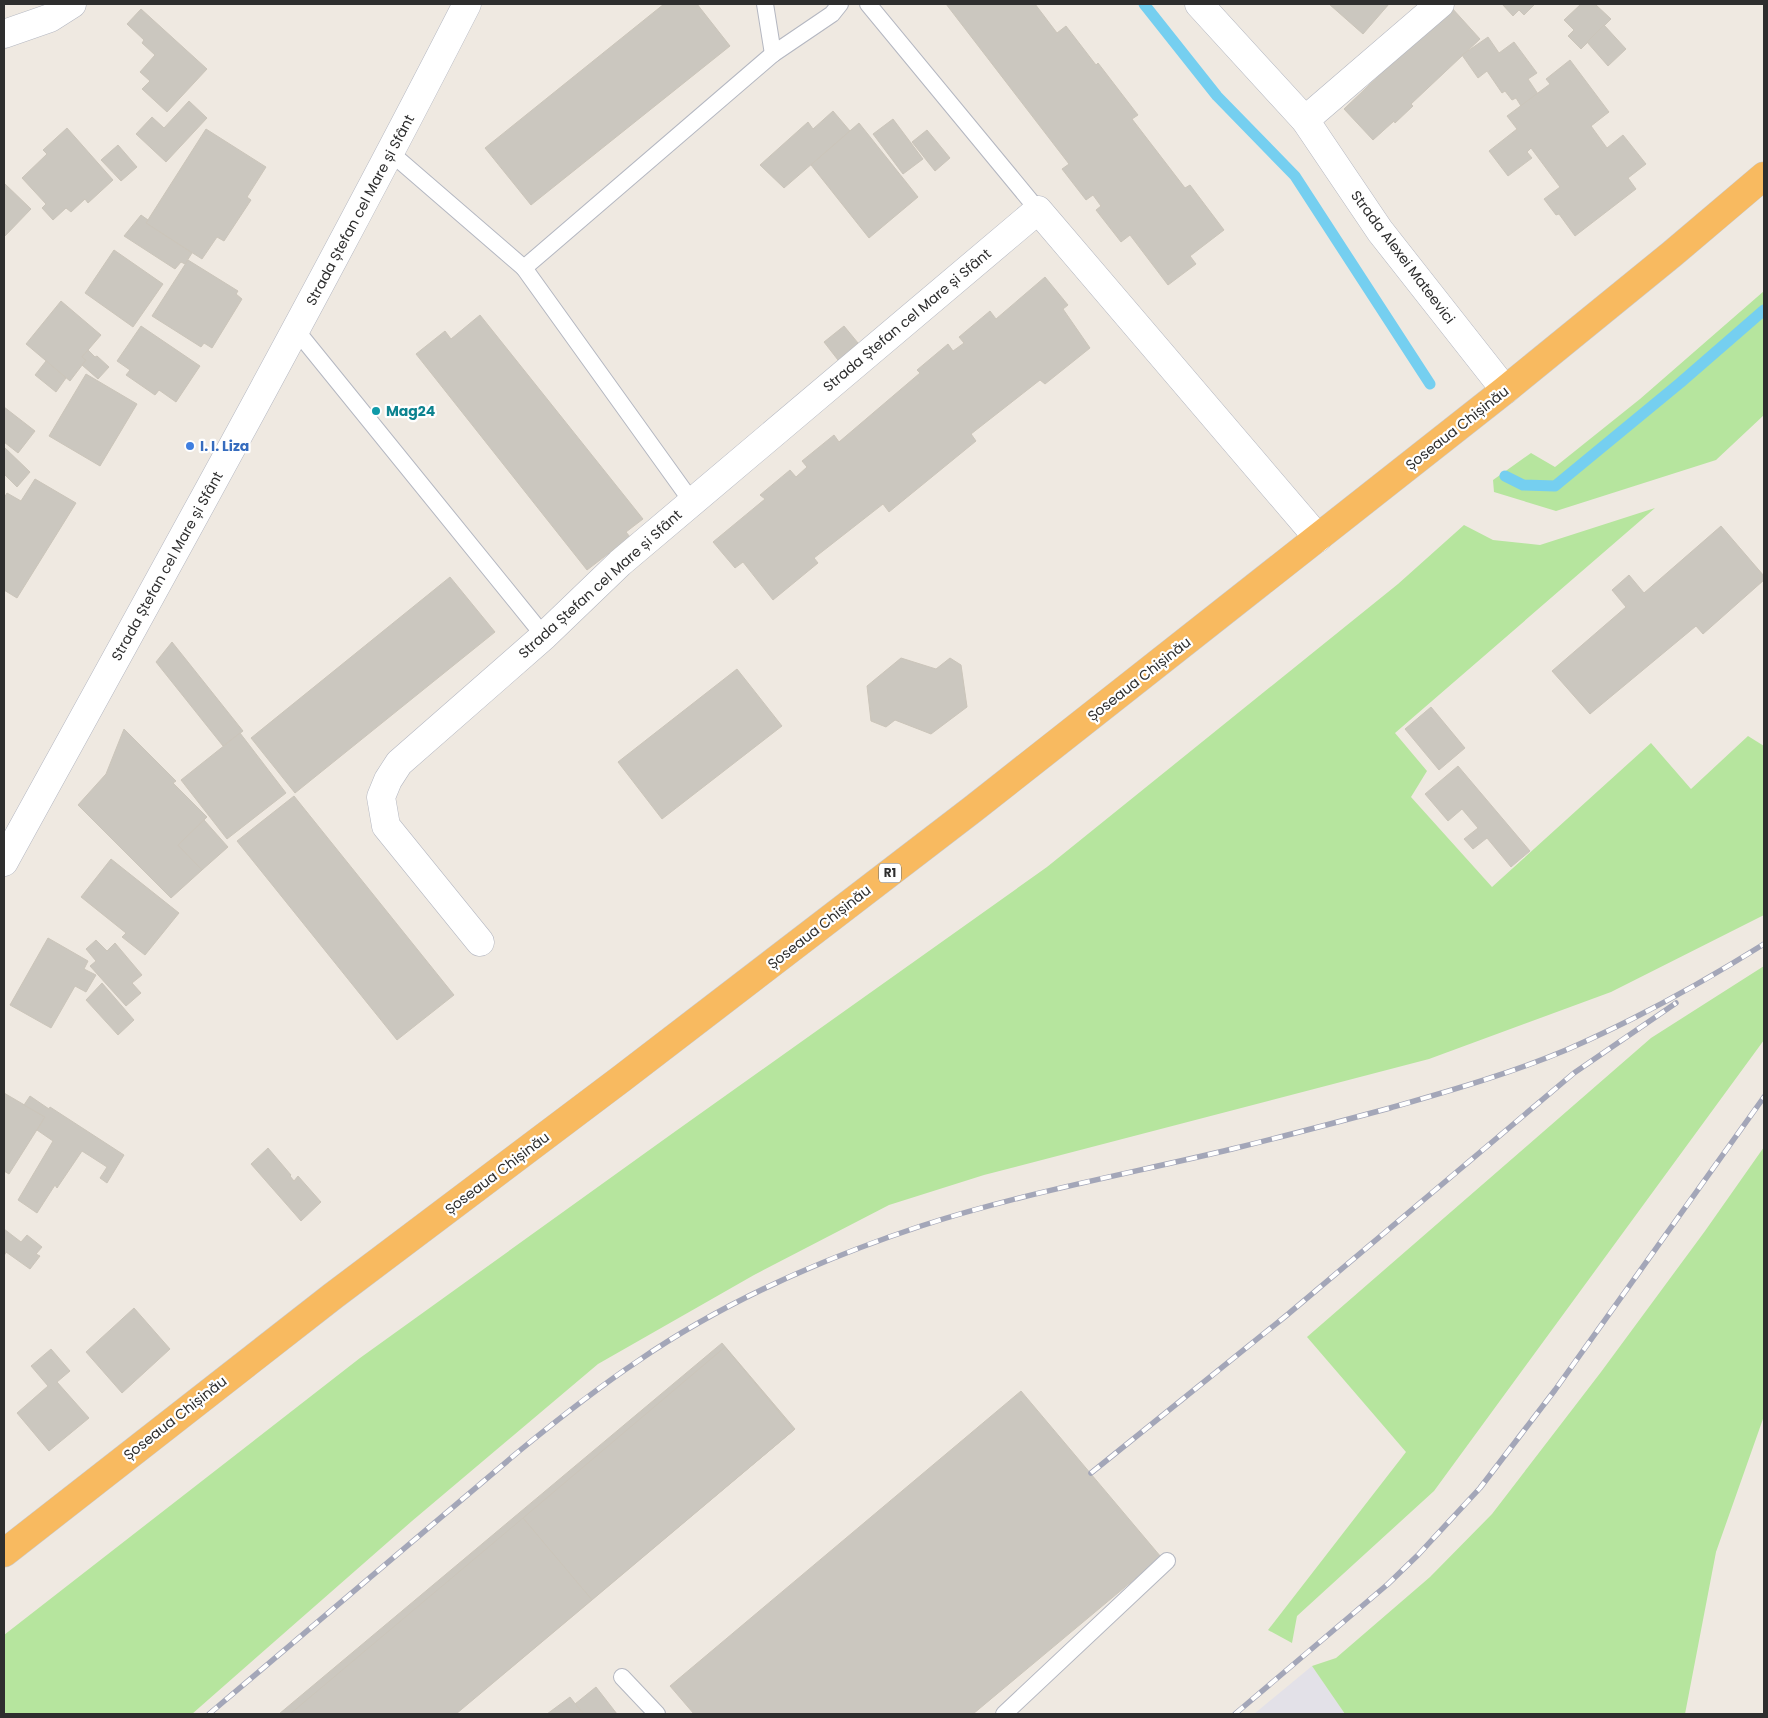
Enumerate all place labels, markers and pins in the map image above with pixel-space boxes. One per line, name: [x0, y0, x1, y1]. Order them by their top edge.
place label: Mag24: [386, 401, 435, 421]
marker: Mag24: [370, 405, 382, 417]
place label: I. I. Liza: [200, 436, 249, 456]
marker: I. I. Liza: [184, 440, 196, 452]

